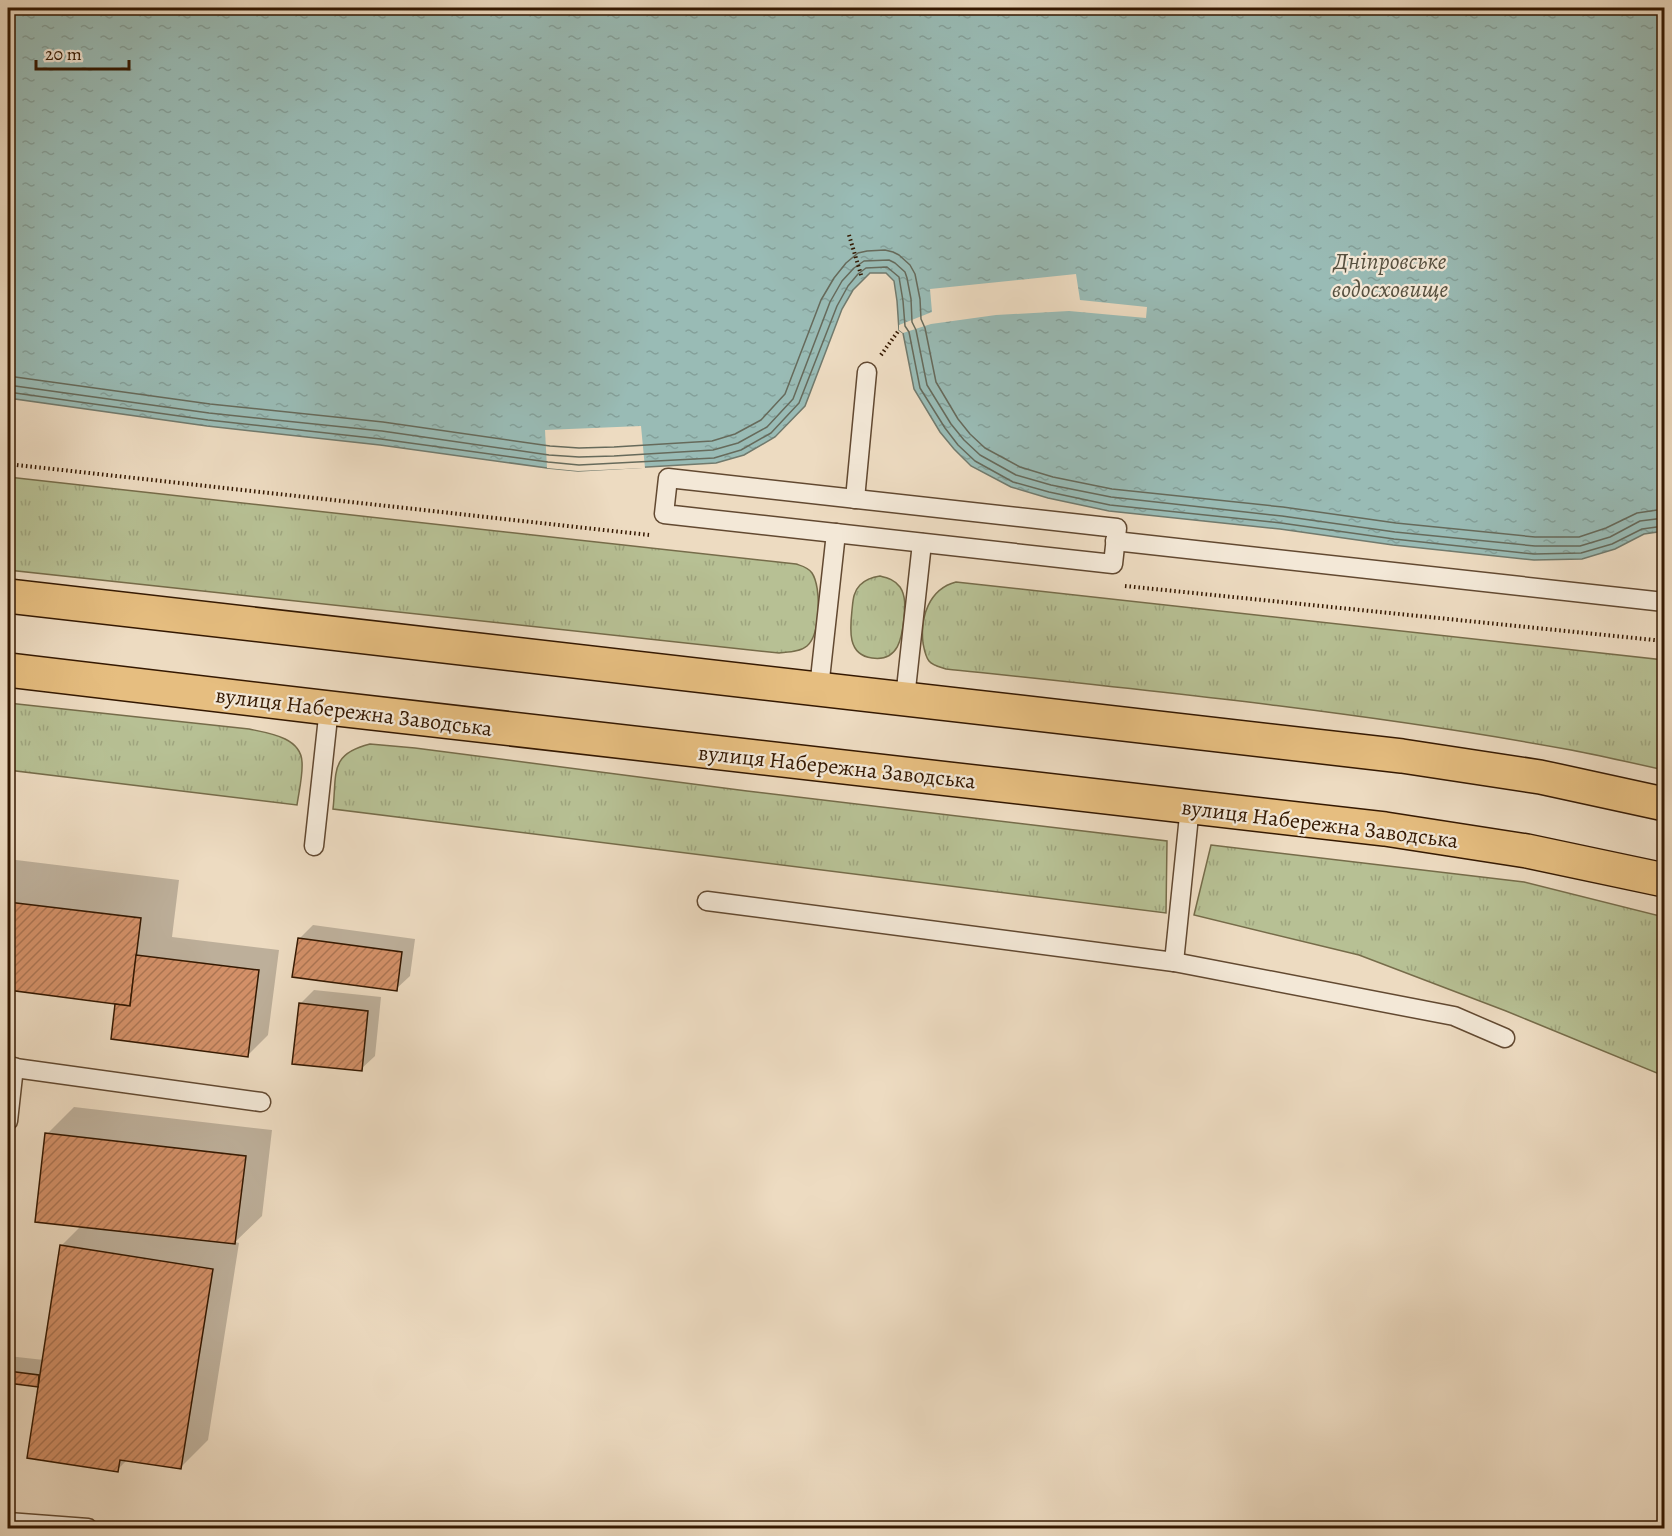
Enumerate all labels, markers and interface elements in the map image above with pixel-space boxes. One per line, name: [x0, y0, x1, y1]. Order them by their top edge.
scale bar: [36, 33, 129, 71]
text: 20 m: [45, 42, 82, 66]
water label: Дніпровське водосховище: [1332, 245, 1448, 305]
street label: вулиця Набережна Заводська: [214, 680, 495, 744]
street label: вулиця Набережна Заводська: [697, 738, 978, 797]
street label: вулиця Набережна Заводська: [1180, 792, 1461, 856]

